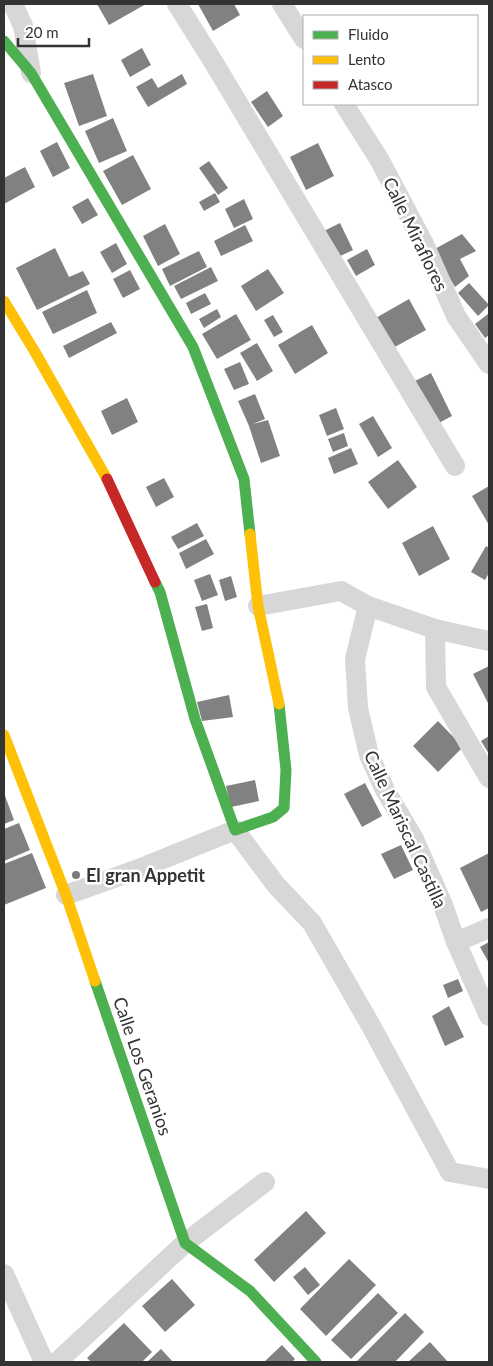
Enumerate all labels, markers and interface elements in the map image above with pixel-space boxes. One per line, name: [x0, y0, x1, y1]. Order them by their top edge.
scale bar: [18, 15, 89, 47]
legend: [303, 15, 478, 105]
text: 20 m: [25, 23, 59, 41]
text: Fluido: [348, 25, 389, 43]
text: Lento: [348, 50, 385, 68]
text: Atasco: [348, 75, 393, 93]
street label: Calle Miraflores: [379, 173, 453, 295]
street label: Calle Mariscal Castilla: [360, 747, 452, 911]
place label: El gran Appetit: [86, 864, 205, 886]
marker: El gran Appetit: [70, 869, 82, 881]
street label: Calle Los Geranios: [109, 994, 177, 1138]

